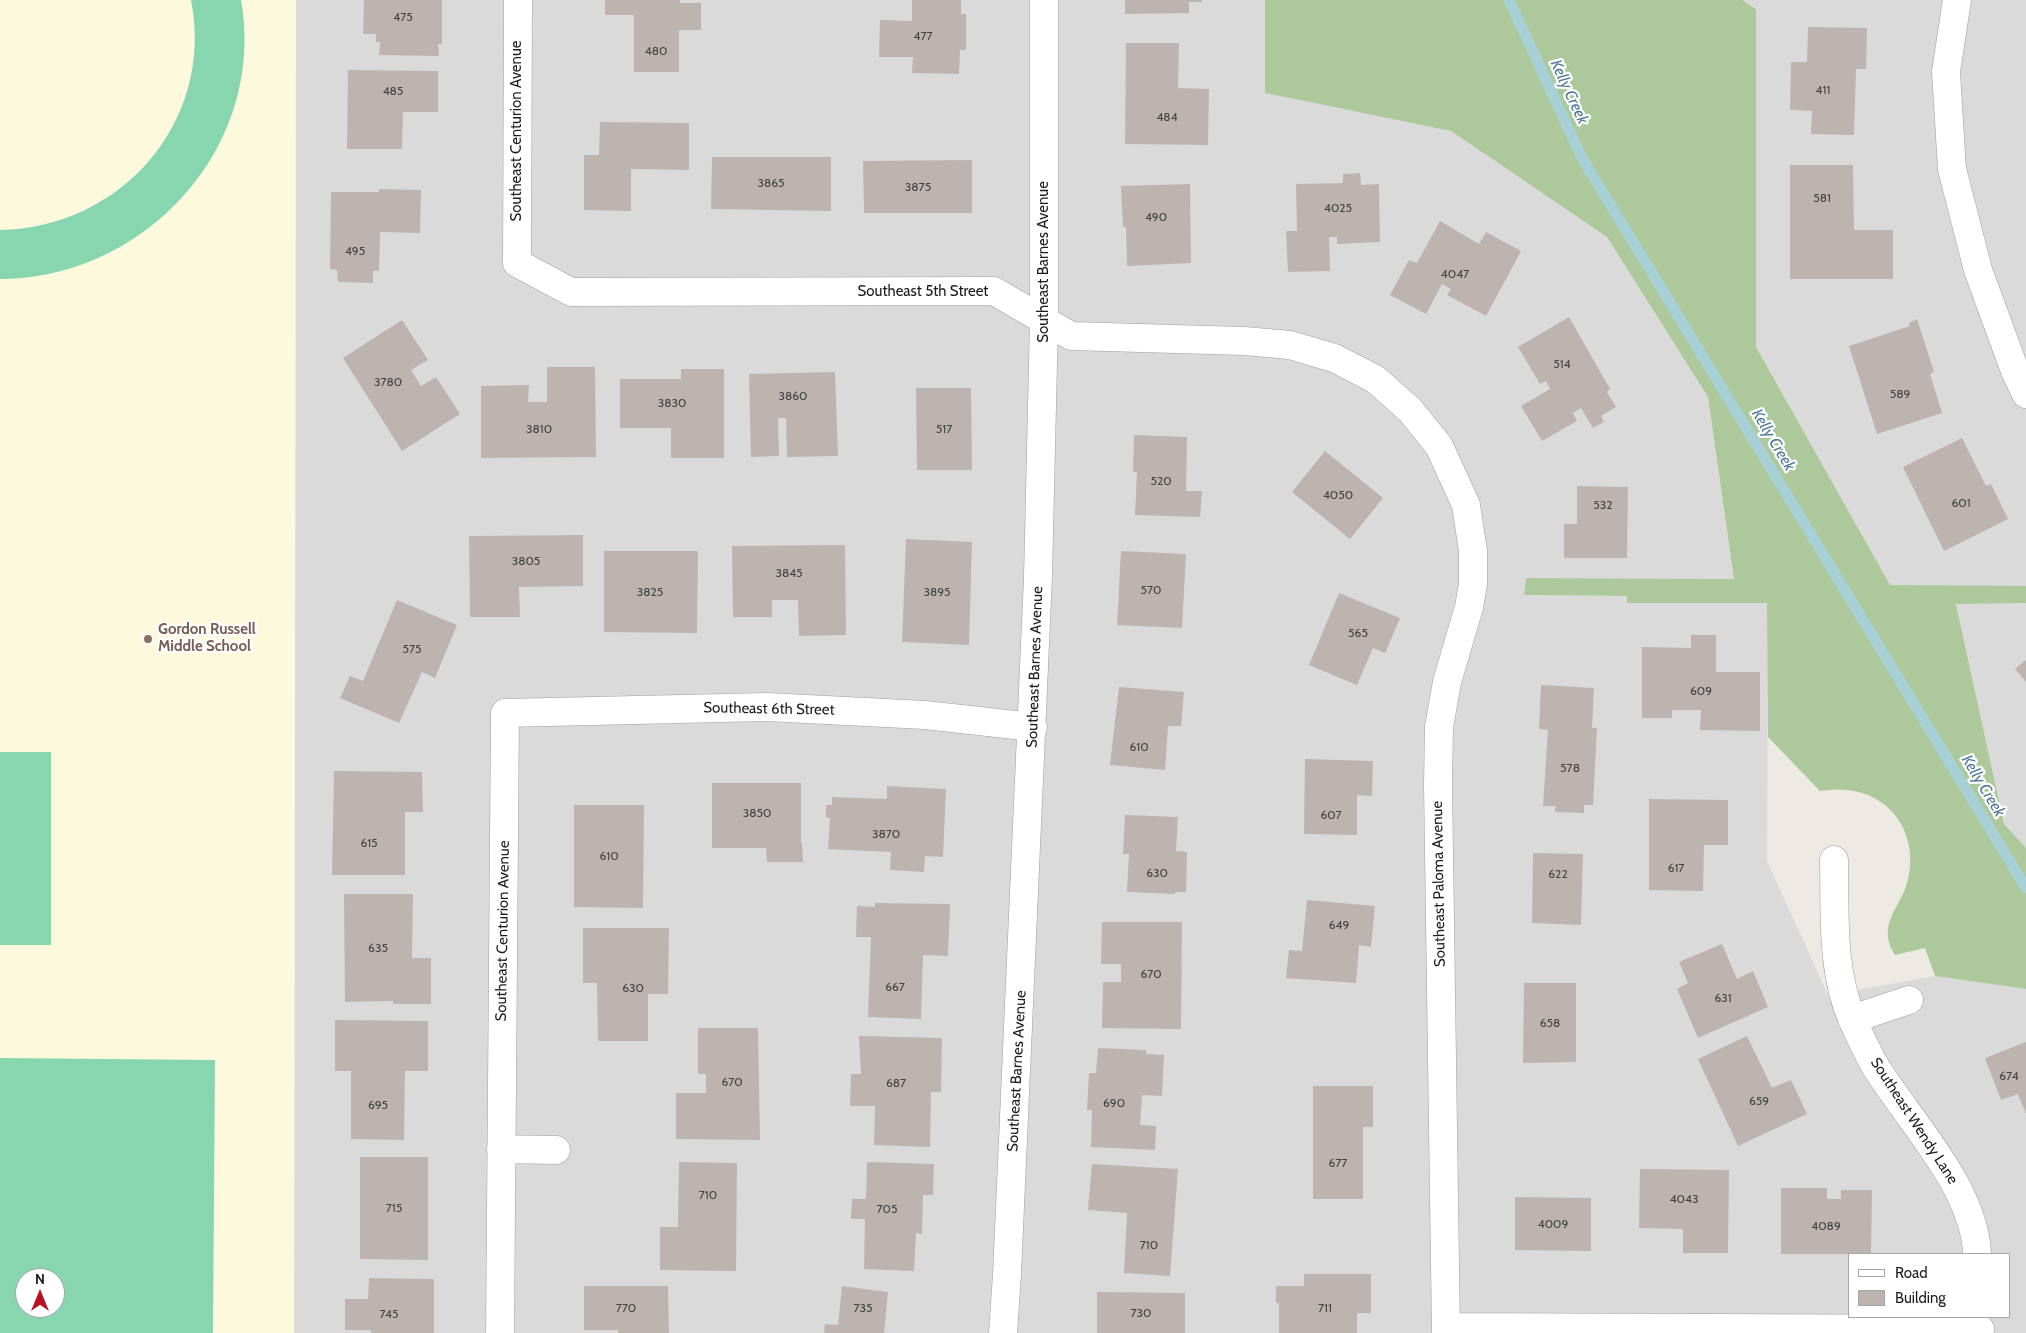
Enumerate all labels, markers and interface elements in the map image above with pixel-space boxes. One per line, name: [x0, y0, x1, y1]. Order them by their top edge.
house number: 475: [393, 10, 413, 24]
house number: 477: [913, 29, 933, 43]
street label: Southeast Centurion Avenue: [508, 41, 526, 221]
house number: 480: [645, 44, 667, 58]
water label: Kelly Creek: [1546, 57, 1592, 127]
house number: 411: [1816, 83, 1830, 97]
house number: 485: [383, 84, 403, 98]
house number: 484: [1156, 110, 1178, 124]
house number: 3865: [757, 176, 785, 190]
house number: 3875: [905, 180, 931, 194]
street label: Southeast Barnes Avenue: [1035, 181, 1053, 343]
house number: 581: [1813, 191, 1831, 205]
house number: 4025: [1324, 201, 1352, 215]
house number: 490: [1145, 210, 1167, 224]
house number: 495: [345, 244, 365, 258]
house number: 4047: [1441, 267, 1469, 281]
street label: Southeast 5th Street: [858, 283, 988, 301]
house number: 514: [1553, 357, 1571, 371]
house number: 3780: [374, 375, 402, 389]
house number: 589: [1890, 387, 1910, 401]
house number: 3860: [779, 389, 807, 403]
house number: 3830: [658, 396, 686, 410]
water label: Kelly Creek: [1747, 406, 1799, 474]
house number: 3810: [526, 422, 552, 436]
house number: 517: [936, 422, 952, 436]
house number: 520: [1150, 474, 1172, 488]
house number: 4050: [1323, 488, 1353, 502]
house number: 601: [1951, 496, 1971, 510]
house number: 532: [1593, 498, 1613, 512]
house number: 3805: [512, 554, 540, 568]
house number: 3845: [775, 566, 803, 580]
house number: 570: [1141, 583, 1161, 597]
house number: 3825: [637, 585, 663, 599]
house number: 3895: [923, 585, 951, 599]
street label: Southeast Barnes Avenue: [1023, 586, 1047, 748]
place label: Gordon Russell Middle School: [158, 621, 256, 656]
house number: 565: [1348, 626, 1368, 640]
marker: Gordon Russell Middle School: [142, 633, 154, 645]
house number: 575: [402, 642, 422, 656]
house number: 609: [1690, 684, 1712, 698]
street label: Southeast 6th Street: [703, 699, 835, 719]
house number: 610: [1129, 740, 1149, 754]
water label: Kelly Creek: [1957, 752, 2009, 820]
house number: 578: [1560, 761, 1580, 775]
street label: Southeast Paloma Avenue: [1429, 801, 1449, 967]
house number: 3850: [743, 806, 771, 820]
house number: 607: [1320, 808, 1342, 822]
house number: 3870: [872, 827, 900, 841]
house number: 615: [360, 836, 378, 850]
street label: Southeast Centurion Avenue: [492, 840, 514, 1022]
house number: 610: [599, 849, 619, 863]
house number: 617: [1668, 861, 1684, 875]
house number: 630: [1146, 866, 1168, 880]
house number: 622: [1548, 867, 1568, 881]
house number: 649: [1329, 918, 1349, 932]
house number: 635: [368, 941, 388, 955]
house number: 670: [1140, 967, 1162, 981]
house number: 667: [885, 980, 905, 994]
house number: 630: [622, 981, 644, 995]
street label: Southeast Barnes Avenue: [1004, 990, 1030, 1152]
house number: 631: [1714, 991, 1732, 1005]
house number: 658: [1540, 1016, 1560, 1030]
street label: Southeast Wendy Lane: [1866, 1054, 1962, 1188]
house number: 674: [1999, 1069, 2019, 1083]
house number: 670: [721, 1075, 743, 1089]
house number: 687: [886, 1076, 906, 1090]
house number: 659: [1749, 1094, 1769, 1108]
house number: 690: [1103, 1096, 1125, 1110]
house number: 695: [368, 1098, 388, 1112]
house number: 677: [1329, 1156, 1347, 1170]
house number: 710: [699, 1188, 717, 1202]
house number: 4043: [1670, 1192, 1698, 1206]
house number: 715: [386, 1201, 402, 1215]
house number: 705: [877, 1202, 897, 1216]
house number: 4009: [1538, 1217, 1568, 1231]
house number: 4089: [1811, 1219, 1841, 1233]
house number: 710: [1140, 1238, 1158, 1252]
legend: [1848, 1253, 2011, 1318]
text: Road: [1895, 1264, 1928, 1282]
north arrow: [15, 1268, 65, 1318]
text: N: [35, 1270, 45, 1288]
text: Building: [1895, 1289, 1946, 1307]
house number: 770: [616, 1301, 636, 1315]
house number: 735: [853, 1301, 873, 1315]
house number: 711: [1318, 1301, 1332, 1315]
house number: 730: [1131, 1306, 1151, 1320]
house number: 745: [379, 1307, 399, 1321]

